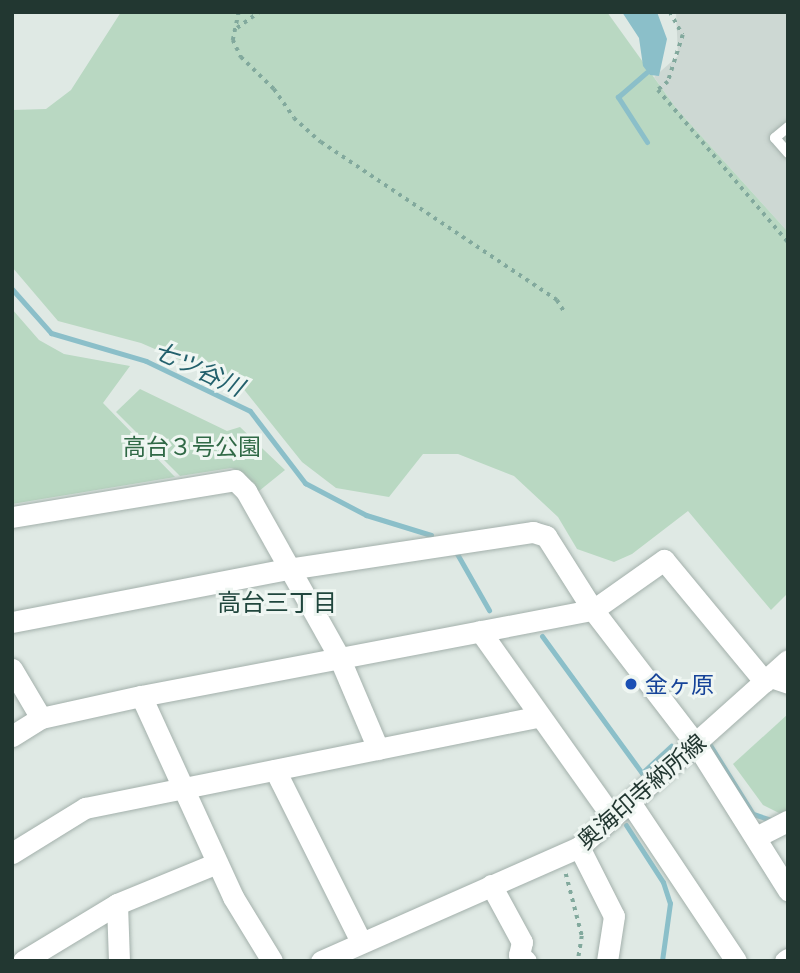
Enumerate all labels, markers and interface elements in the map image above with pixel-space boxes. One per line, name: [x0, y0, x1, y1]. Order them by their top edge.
water label: 七ツ谷川: [149, 335, 249, 401]
park label: 高台３号公園: [123, 432, 261, 460]
district label: 高台三丁目: [217, 588, 337, 616]
place label: 金ヶ原: [645, 670, 714, 698]
marker: 金ヶ原: [623, 676, 639, 692]
street label: 奥海印寺納所線: [571, 728, 711, 854]

